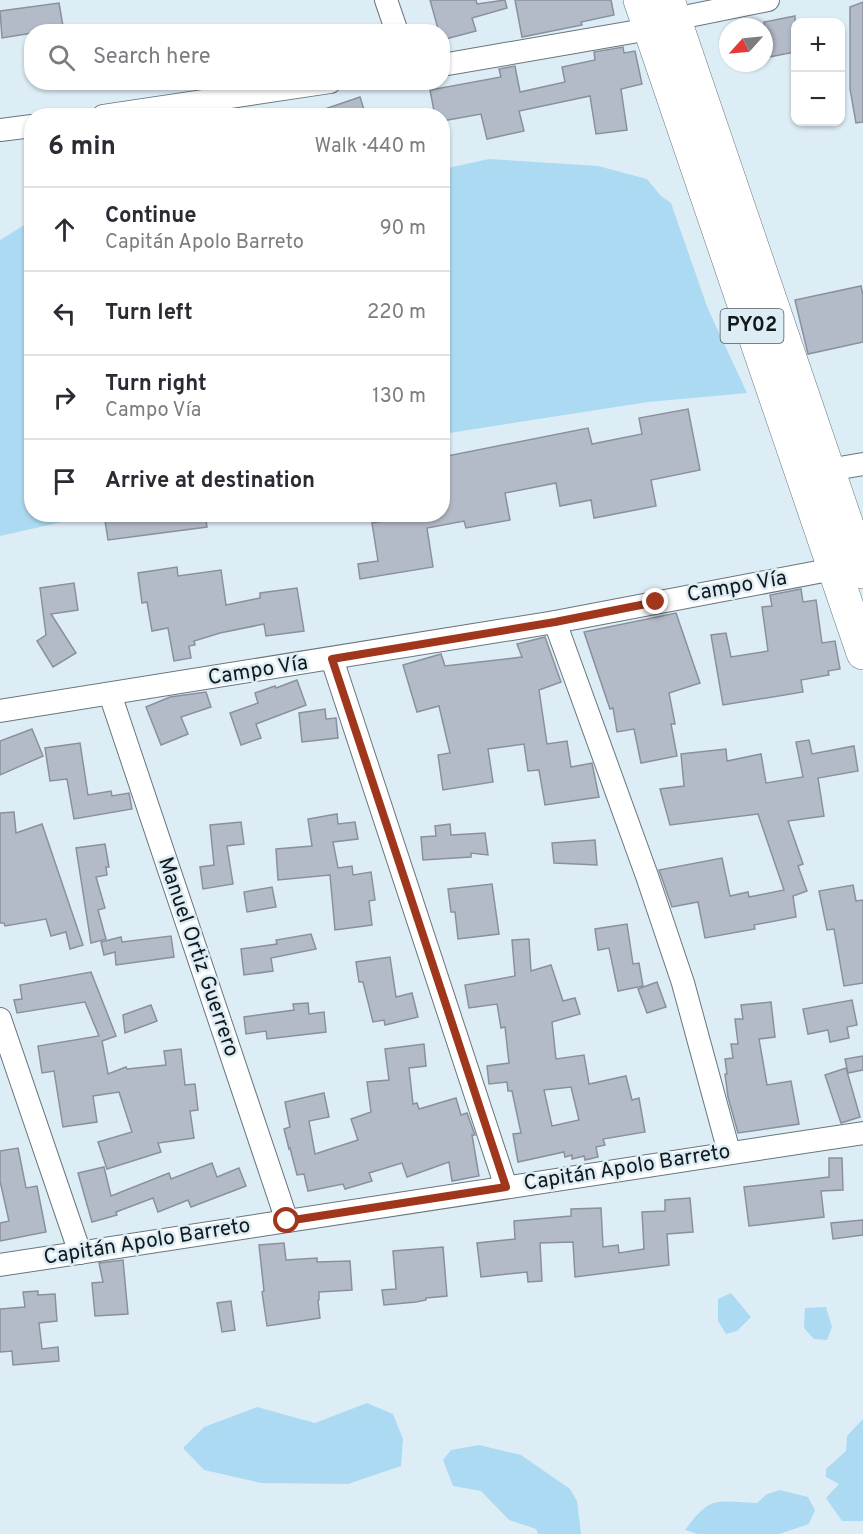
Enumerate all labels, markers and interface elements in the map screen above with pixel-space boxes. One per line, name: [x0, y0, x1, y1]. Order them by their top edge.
north arrow: [719, 18, 773, 72]
map controls: [791, 18, 845, 126]
button: +: [791, 18, 845, 72]
search box: [24, 24, 450, 90]
icon: search: [45, 41, 78, 74]
text: Search here: [93, 44, 211, 71]
button: −: [791, 72, 845, 126]
text: 6 min: [48, 131, 116, 164]
text: Walk · 440 m: [315, 134, 426, 160]
text: Continue: [105, 203, 196, 230]
icon: ahead: [48, 213, 81, 246]
text: 90 m: [380, 216, 426, 242]
text: Capitán Apolo Barreto: [105, 230, 304, 256]
icon: left: [48, 297, 81, 330]
text: Turn left: [105, 300, 193, 327]
text: 220 m: [367, 300, 426, 326]
road number: PY02: [720, 309, 783, 343]
text: Turn right: [105, 371, 207, 398]
icon: right: [48, 381, 81, 414]
text: 130 m: [372, 384, 426, 410]
text: Campo Vía: [105, 398, 201, 424]
icon: arrive: [48, 465, 81, 498]
text: Arrive at destination: [105, 468, 315, 495]
street label: Campo Vía: [685, 565, 789, 609]
route end: [642, 588, 668, 614]
street label: Campo Vía: [206, 650, 310, 692]
street label: Manuel Ortiz Guerrero: [151, 854, 245, 1060]
street label: Capitán Apolo Barreto: [522, 1138, 732, 1198]
route start: [273, 1207, 299, 1233]
street label: Capitán Apolo Barreto: [42, 1212, 252, 1272]

